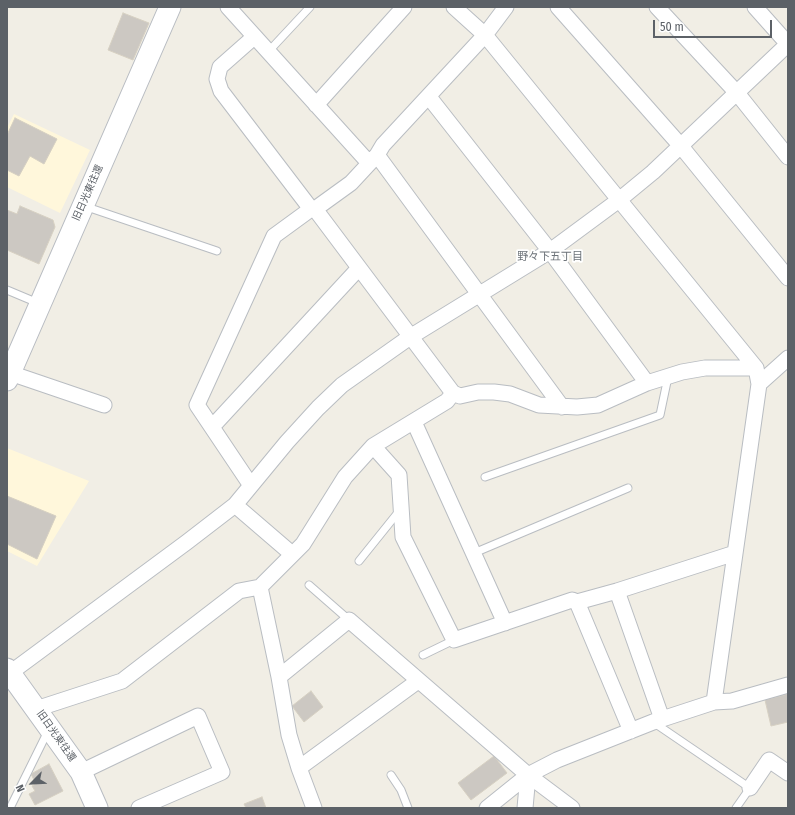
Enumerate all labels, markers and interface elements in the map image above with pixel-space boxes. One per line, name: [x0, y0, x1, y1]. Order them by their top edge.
scale bar: [655, 12, 774, 38]
text: 50 m: [660, 20, 684, 34]
street label: 旧日光東往還: [70, 163, 106, 223]
district label: 野々下五丁目: [517, 250, 583, 264]
street label: 旧日光東往還: [34, 708, 78, 764]
north arrow: [12, 763, 52, 803]
text: N: [13, 782, 28, 794]

